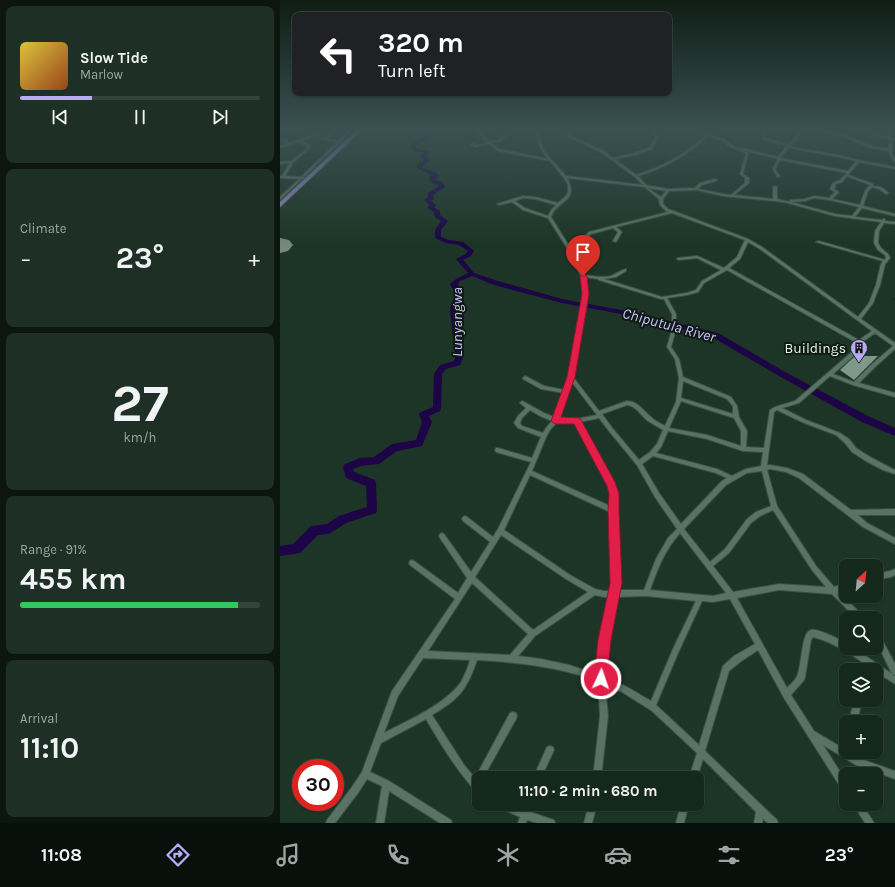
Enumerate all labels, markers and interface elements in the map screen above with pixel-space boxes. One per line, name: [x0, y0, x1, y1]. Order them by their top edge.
text: 320 m: [378, 26, 464, 59]
icon: left: [312, 28, 364, 80]
text: Slow Tide: [80, 49, 148, 67]
text: Turn left: [378, 60, 446, 82]
text: Marlow: [80, 67, 123, 82]
icon: previous: [49, 106, 71, 128]
icon: pause: [129, 106, 151, 128]
icon: next: [209, 106, 231, 128]
text: Climate: [20, 221, 66, 236]
pin: [566, 235, 600, 276]
text: 23°: [116, 240, 164, 276]
icon: arrive: [572, 241, 594, 263]
text: −: [20, 246, 32, 272]
text: +: [248, 246, 260, 272]
water label: Lunyangwa: [448, 287, 466, 357]
water label: Chiputula River: [620, 304, 718, 346]
building icon: Buildings: [849, 338, 869, 363]
place label: Buildings: [785, 340, 846, 357]
text: 27: [111, 373, 169, 434]
text: km/h: [124, 430, 156, 445]
text: Range · 91%: [20, 542, 87, 557]
north arrow: [839, 559, 883, 603]
map controls: [839, 559, 883, 811]
text: 455 km: [20, 561, 127, 597]
button: search: [839, 611, 883, 655]
position arrow: [580, 658, 622, 700]
button: layers: [839, 663, 883, 707]
text: Arrival: [20, 711, 58, 726]
button: +: [839, 715, 883, 759]
text: 11:10: [20, 730, 79, 766]
speed limit sign: 30: [292, 759, 344, 811]
button: −: [839, 767, 883, 811]
text: 11:10 · 2 min · 680 m: [519, 782, 657, 800]
icon: directions: [164, 841, 192, 869]
icon: music: [274, 841, 302, 869]
icon: phone: [384, 841, 412, 869]
icon: climate: [494, 841, 522, 869]
icon: car: [604, 841, 632, 869]
icon: filters: [715, 841, 743, 869]
text: 11:08: [41, 844, 82, 866]
text: 23°: [825, 844, 854, 866]

